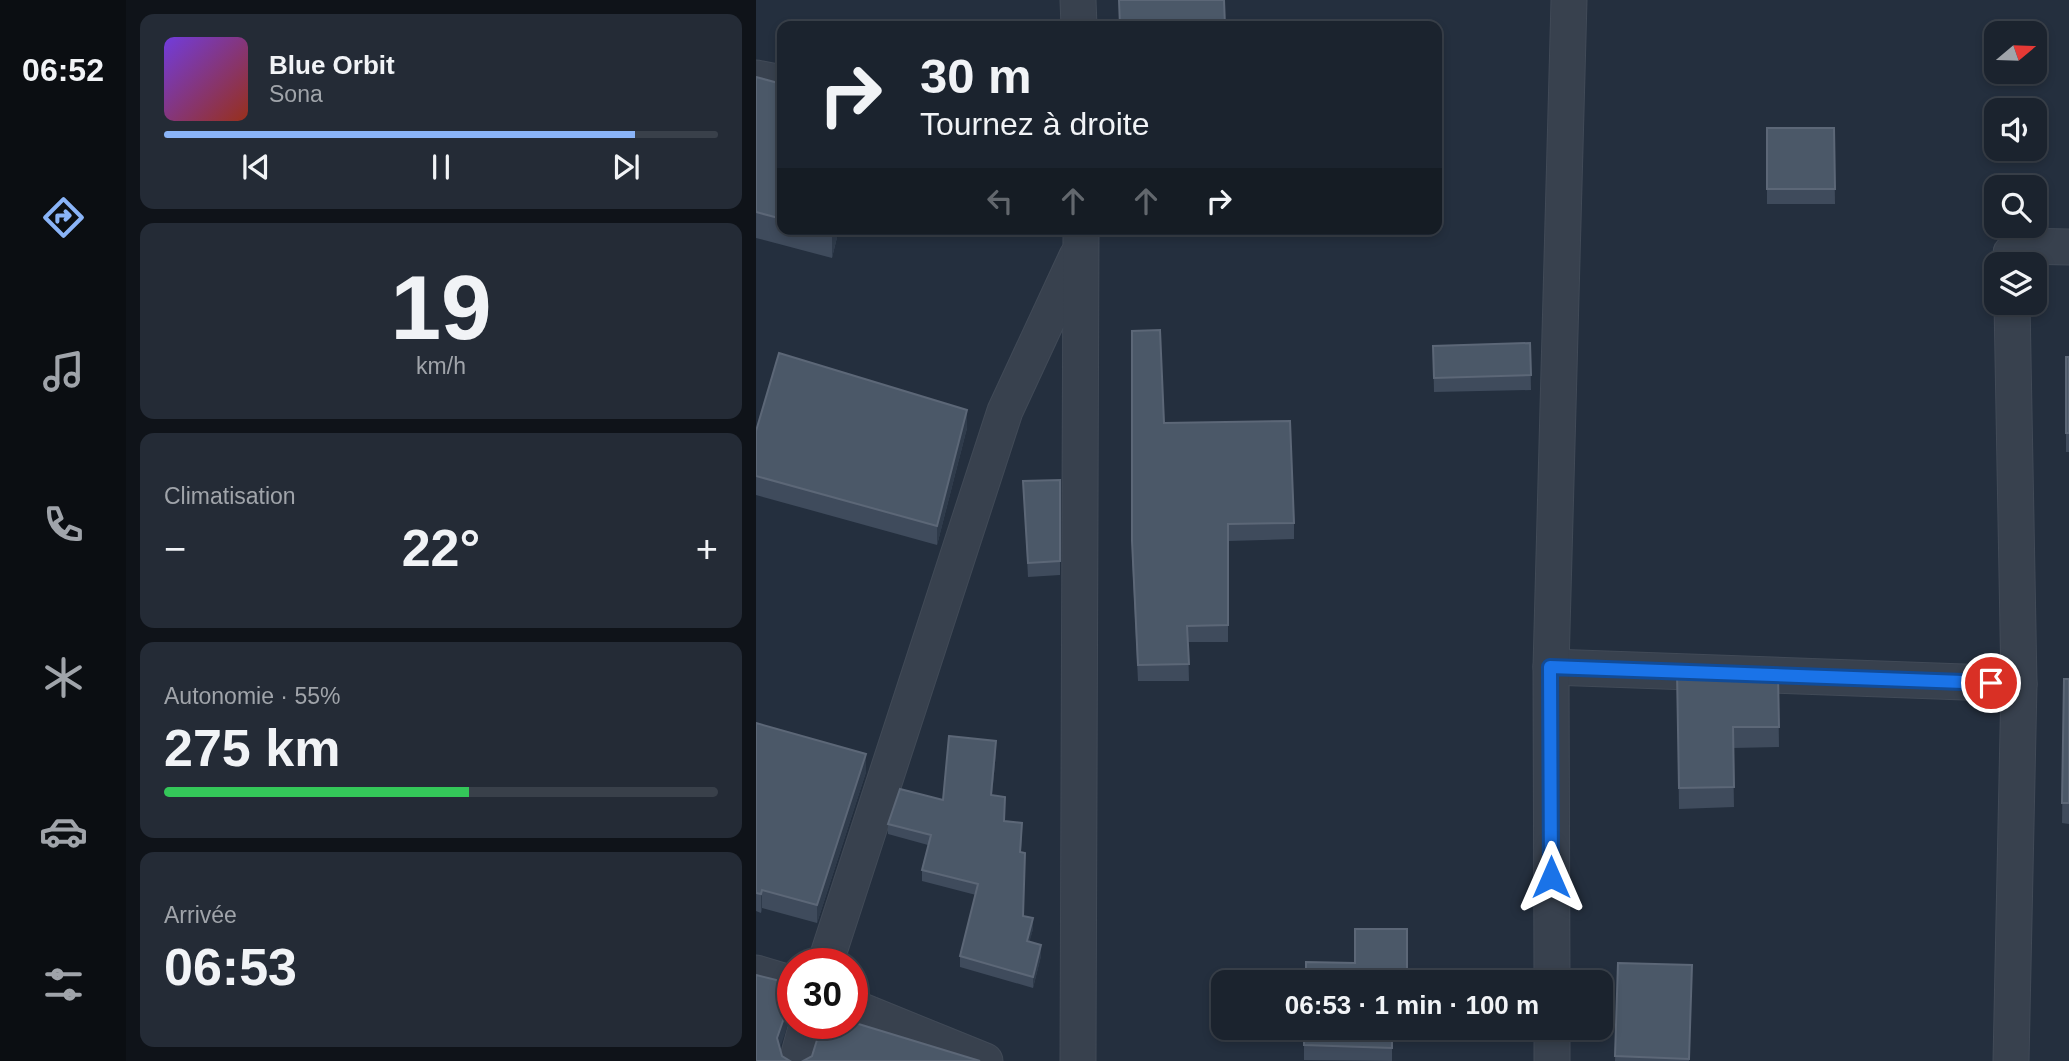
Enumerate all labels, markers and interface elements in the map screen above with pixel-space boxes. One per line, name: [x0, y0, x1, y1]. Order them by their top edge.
north arrow: [1984, 21, 2048, 84]
map controls: [1984, 21, 2047, 315]
icon: right: [805, 49, 896, 140]
text: 30 m: [920, 49, 1032, 103]
text: Blue Orbit: [269, 50, 395, 80]
text: 06:52: [22, 52, 104, 88]
text: Sona: [269, 81, 323, 107]
button: sound: [1984, 98, 2047, 161]
text: Tournez à droite: [920, 106, 1149, 142]
icon: previous: [237, 148, 275, 186]
icon: pause: [422, 148, 460, 186]
icon: next: [607, 148, 645, 186]
button: search: [1984, 175, 2047, 238]
icon: left: [981, 182, 1019, 220]
icon: ahead: [1054, 182, 1092, 220]
icon: ahead: [1127, 182, 1165, 220]
icon: right: [1200, 182, 1238, 220]
icon: directions: [39, 193, 88, 242]
button: layers: [1984, 252, 2047, 315]
text: 19: [390, 257, 492, 358]
icon: music: [39, 347, 88, 396]
text: km/h: [416, 353, 466, 379]
text: Climatisation: [164, 483, 296, 509]
icon: phone: [39, 500, 88, 549]
text: 22°: [402, 519, 480, 577]
text: −: [164, 528, 186, 570]
text: +: [696, 528, 718, 570]
icon: climate: [39, 653, 88, 702]
pin: [1961, 653, 2021, 713]
icon: arrive: [1972, 664, 2010, 702]
text: Autonomie · 55%: [164, 683, 340, 709]
text: 275 km: [164, 719, 340, 777]
icon: car: [39, 807, 88, 856]
position arrow: [1514, 840, 1588, 914]
text: Arrivée: [164, 902, 237, 928]
text: 06:53: [164, 938, 297, 996]
speed limit sign: 30: [777, 948, 868, 1039]
icon: filters: [39, 960, 88, 1009]
text: 06:53 · 1 min · 100 m: [1285, 990, 1539, 1020]

